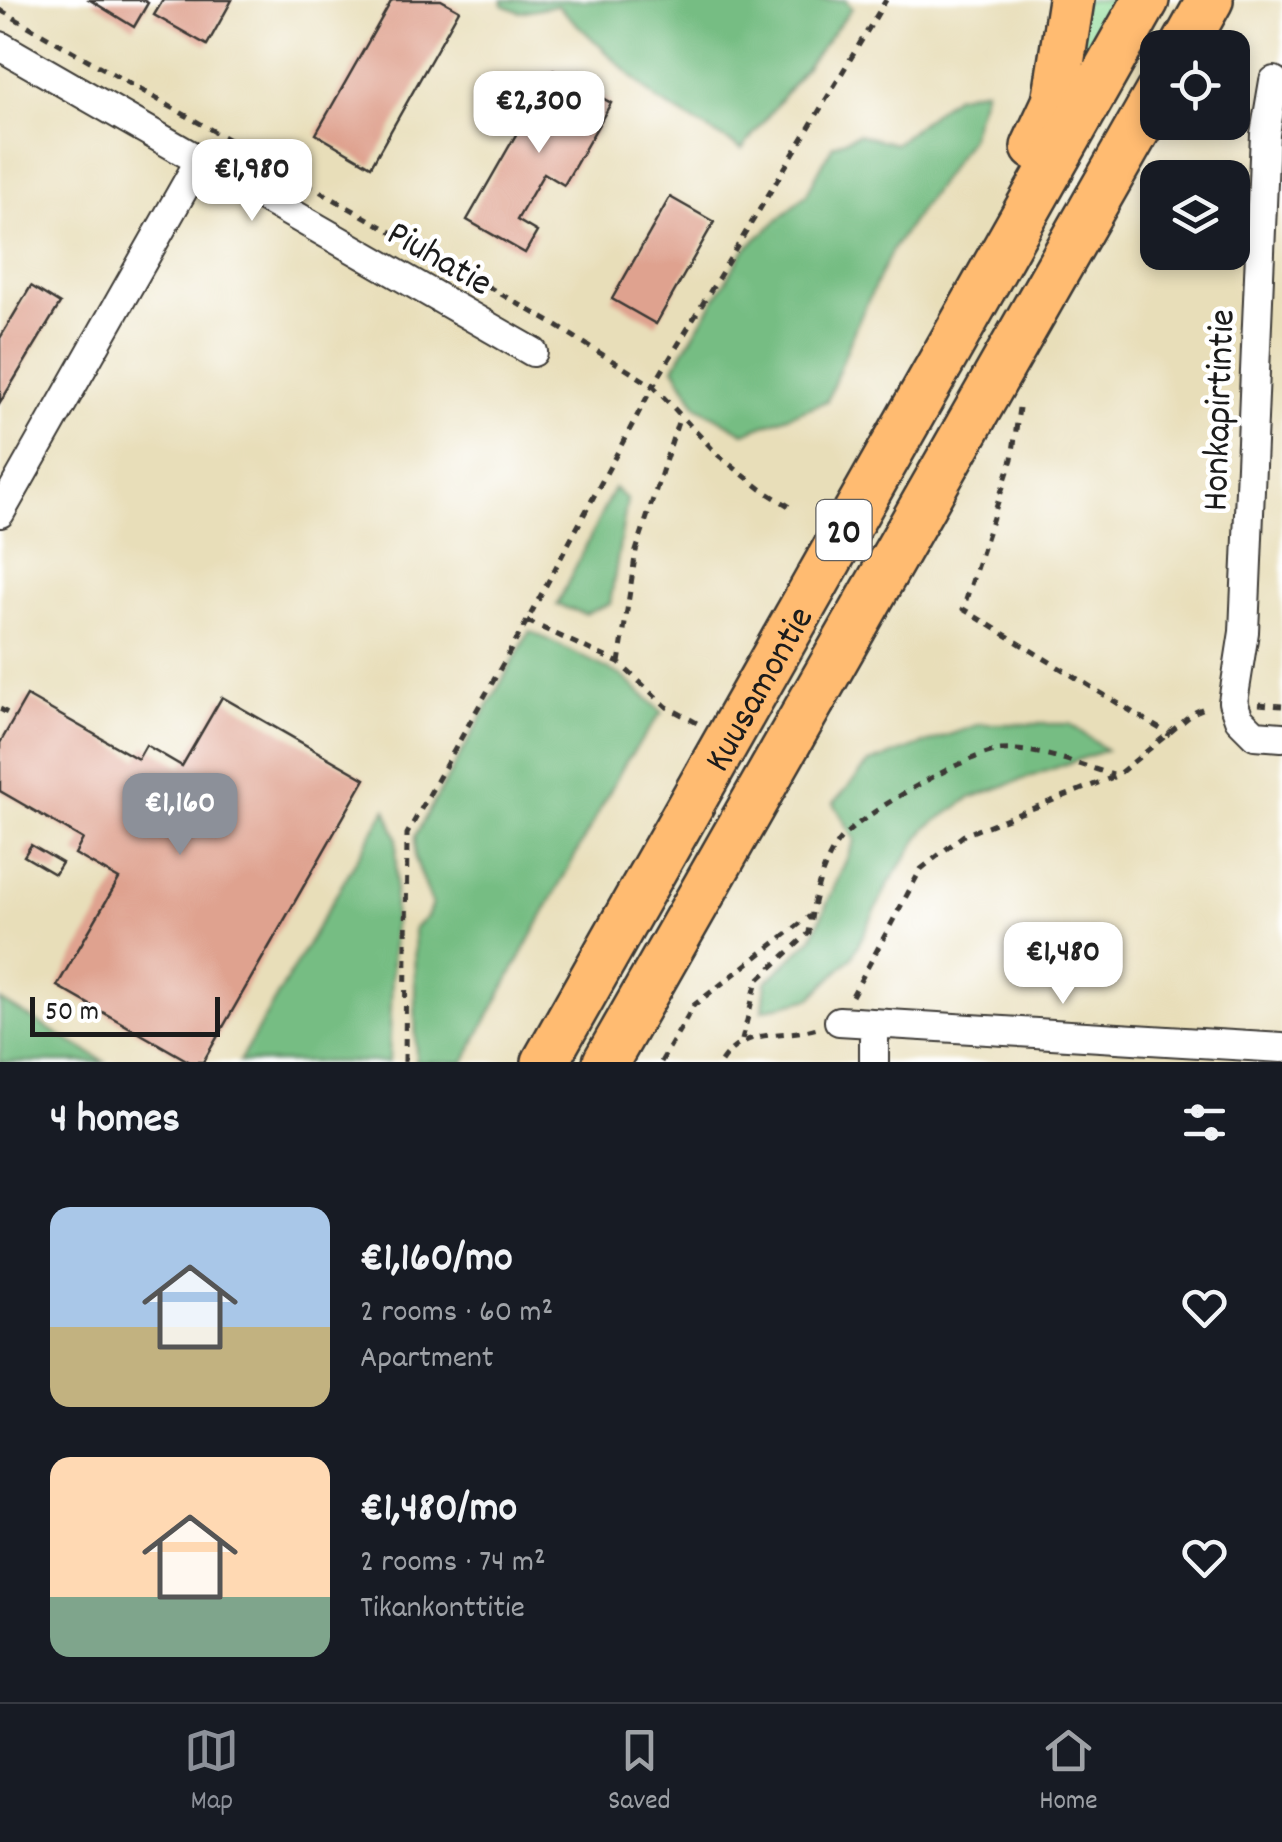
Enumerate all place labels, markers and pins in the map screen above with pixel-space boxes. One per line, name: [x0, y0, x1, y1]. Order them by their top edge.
pin: €2,300: [458, 71, 620, 156]
pin: €1,980: [171, 139, 333, 224]
pin: €1,160: [99, 773, 261, 858]
pin: €1,480: [982, 922, 1144, 1007]

